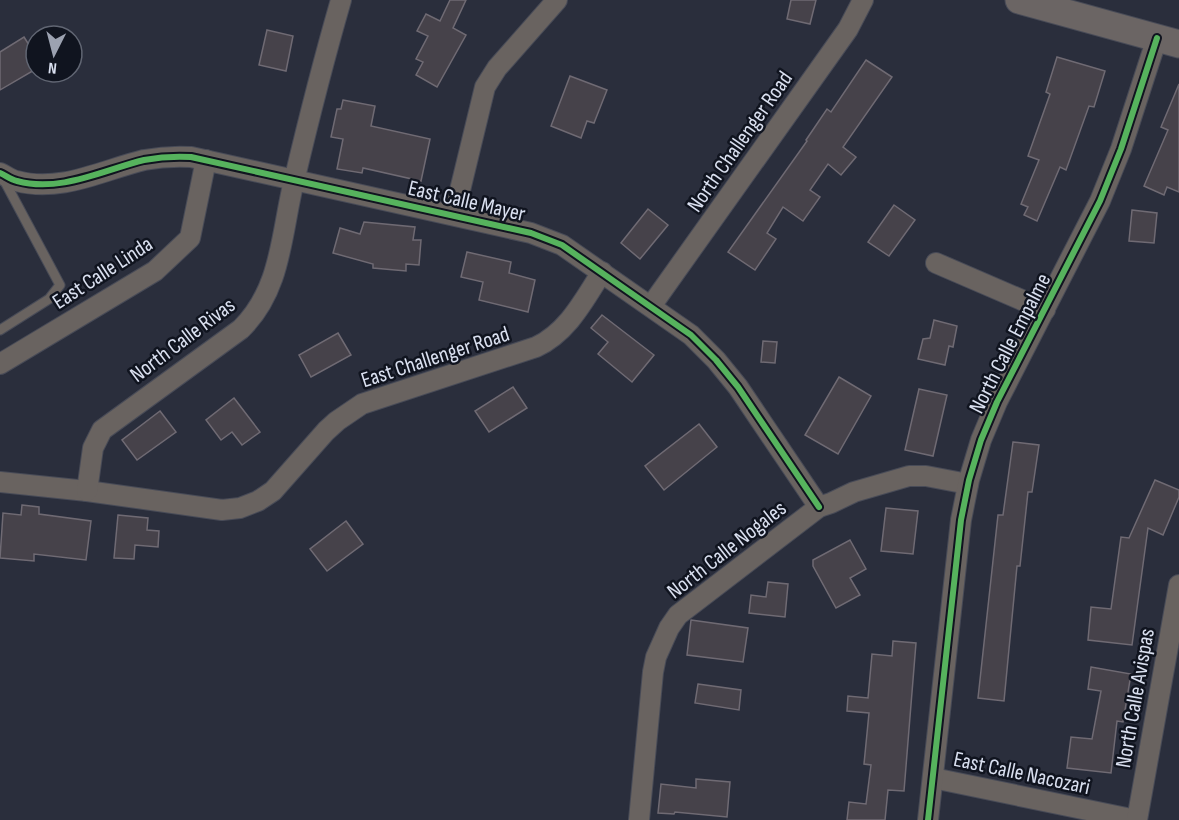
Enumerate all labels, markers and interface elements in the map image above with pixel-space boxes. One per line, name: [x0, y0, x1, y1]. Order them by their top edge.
north arrow: [24, 24, 84, 84]
text: N: [47, 58, 58, 77]
street label: North Challenger Road: [682, 66, 799, 217]
street label: East Calle Mayer: [405, 175, 528, 228]
street label: East Calle Linda: [48, 231, 158, 316]
street label: North Calle Empalme: [963, 269, 1057, 418]
street label: North Calle Rivas: [125, 292, 241, 388]
street label: East Challenger Road: [358, 321, 513, 394]
street label: North Calle Nogales: [662, 495, 792, 605]
street label: North Calle Avispas: [1110, 626, 1161, 770]
street label: East Calle Nacozari: [951, 746, 1092, 801]

